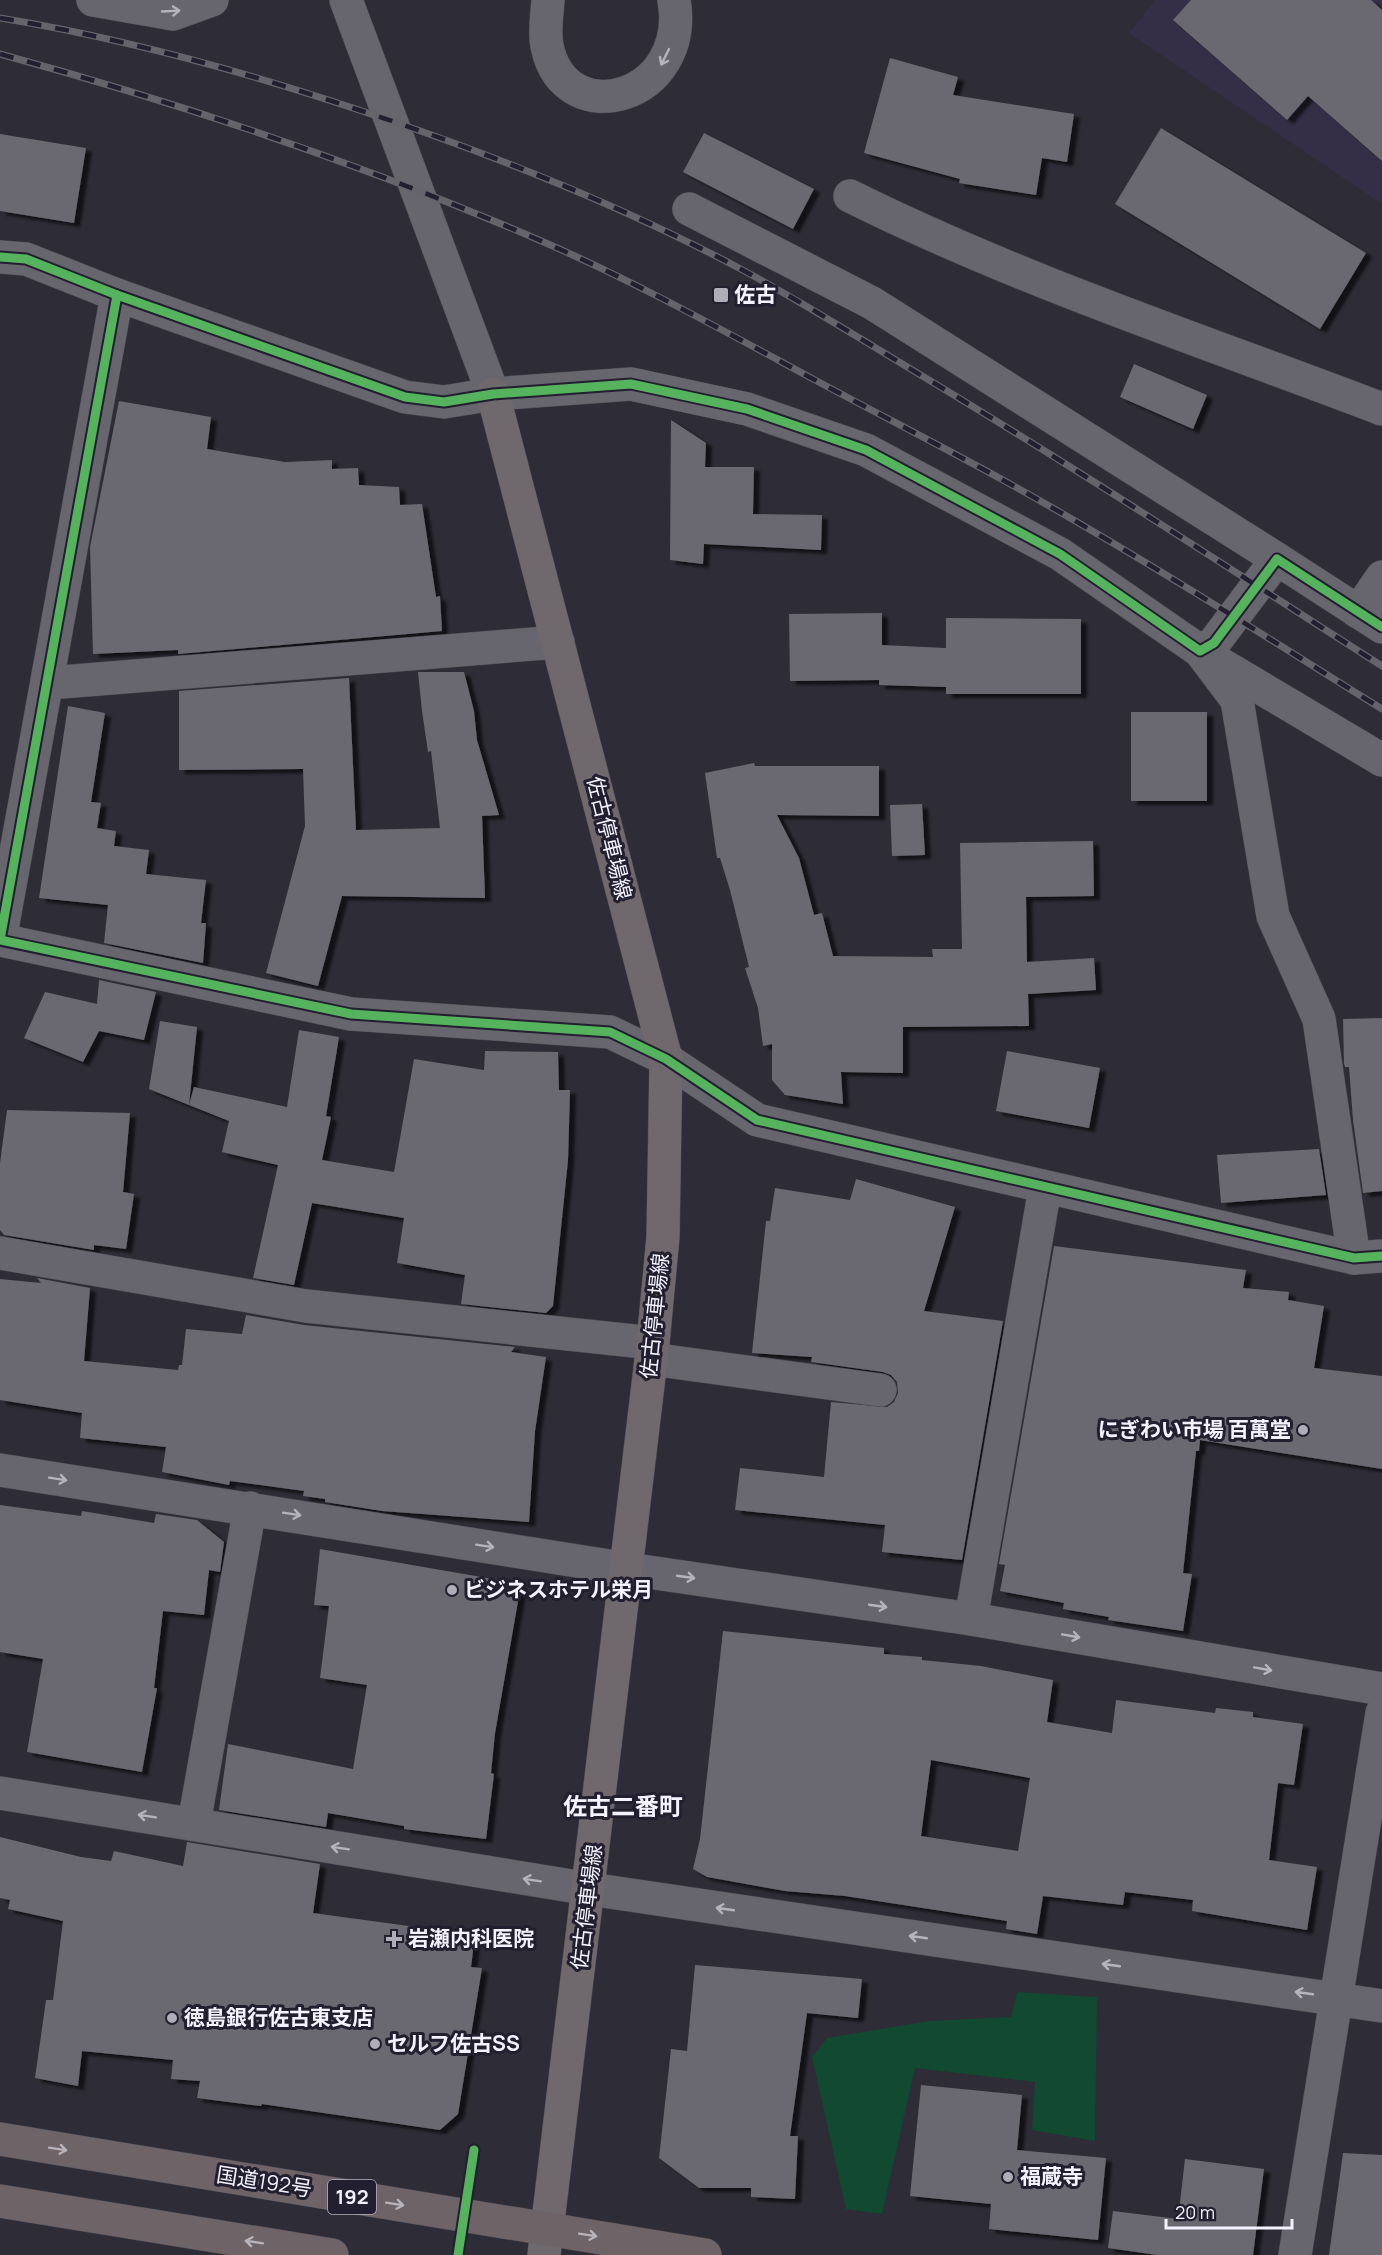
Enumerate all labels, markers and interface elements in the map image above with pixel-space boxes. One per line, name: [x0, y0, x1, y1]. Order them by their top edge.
one-way arrow: [161, 6, 181, 17]
one-way arrow: [659, 47, 671, 65]
place label: 佐古: [734, 280, 776, 308]
marker: 佐古: [712, 286, 730, 304]
street label: 佐古停車場線: [581, 773, 639, 902]
street label: 佐古停車場線: [633, 1252, 675, 1380]
place label: にぎわい市場 百萬堂: [1098, 1415, 1291, 1443]
marker: にぎわい市場 百萬堂: [1296, 1423, 1310, 1437]
one-way arrow: [47, 1473, 67, 1484]
one-way arrow: [282, 1509, 301, 1520]
one-way arrow: [474, 1541, 494, 1552]
one-way arrow: [675, 1572, 695, 1583]
place label: ビジネスホテル栄月: [464, 1575, 653, 1603]
marker: ビジネスホテル栄月: [445, 1583, 459, 1597]
one-way arrow: [868, 1600, 888, 1611]
one-way arrow: [1061, 1631, 1080, 1642]
one-way arrow: [1253, 1663, 1273, 1674]
district label: 佐古二番町: [563, 1789, 683, 1822]
one-way arrow: [138, 1810, 158, 1821]
one-way arrow: [330, 1842, 350, 1853]
street label: 佐古停車場線: [564, 1843, 608, 1971]
one-way arrow: [523, 1874, 542, 1885]
one-way arrow: [715, 1904, 735, 1915]
place label: 岩瀬内科医院: [408, 1924, 534, 1952]
marker: 岩瀬内科医院: [385, 1930, 403, 1948]
one-way arrow: [908, 1932, 928, 1943]
one-way arrow: [1101, 1959, 1121, 1970]
one-way arrow: [1294, 1987, 1314, 1998]
place label: 徳島銀行佐古東支店: [184, 2003, 373, 2031]
marker: 徳島銀行佐古東支店: [165, 2011, 179, 2025]
place label: セルフ佐古SS: [387, 2029, 520, 2057]
marker: セルフ佐古SS: [368, 2037, 382, 2051]
one-way arrow: [47, 2143, 67, 2154]
street label: 国道192号: [214, 2160, 314, 2202]
place label: 福蔵寺: [1020, 2162, 1083, 2190]
marker: 福蔵寺: [1001, 2170, 1015, 2184]
road number: 192: [328, 2180, 376, 2214]
scale bar: [1166, 2192, 1292, 2230]
one-way arrow: [385, 2199, 405, 2210]
text: 20 m: [1175, 2200, 1215, 2224]
one-way arrow: [577, 2230, 597, 2241]
one-way arrow: [244, 2237, 264, 2248]

